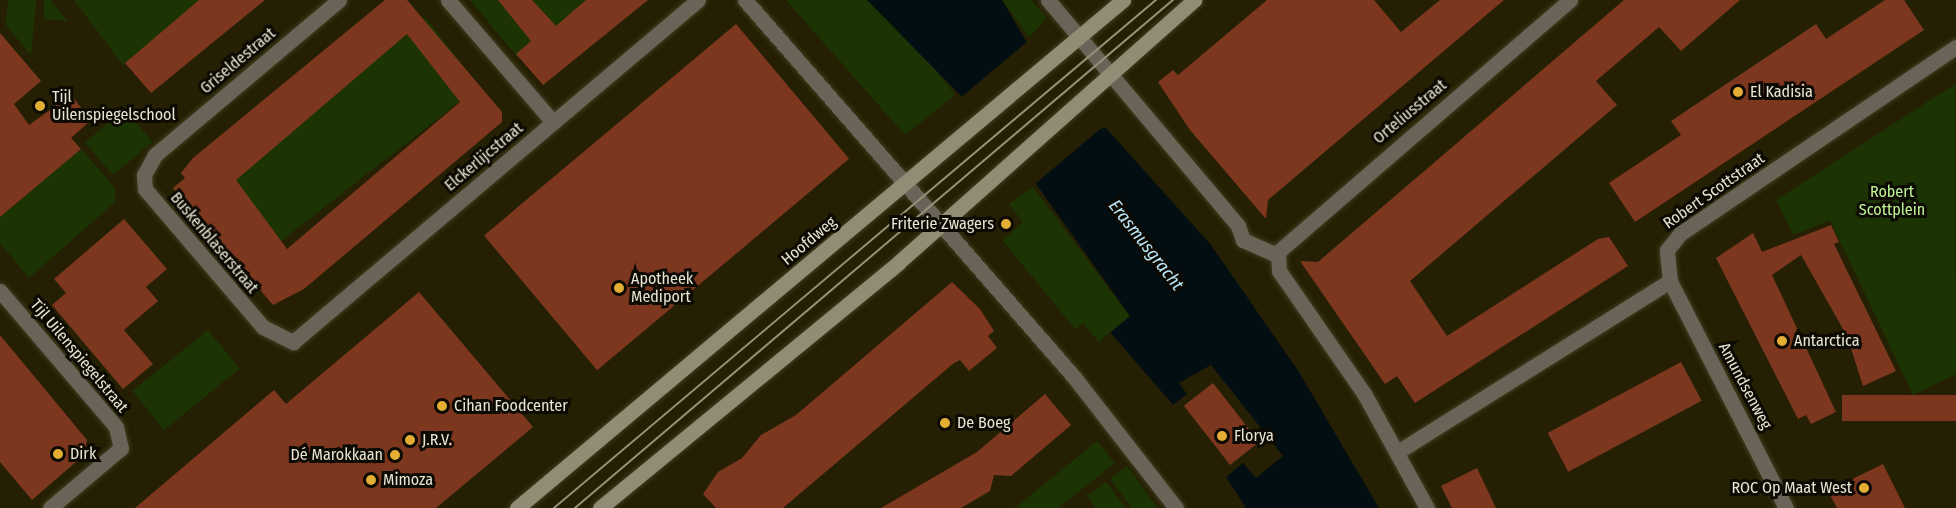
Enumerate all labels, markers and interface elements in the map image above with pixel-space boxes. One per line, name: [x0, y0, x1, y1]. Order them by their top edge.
street label: Griseldestraat: [197, 24, 279, 98]
street label: Orteliusstraat: [1369, 76, 1451, 148]
place label: El Kadisia: [1750, 82, 1813, 102]
marker: El Kadisia: [1731, 85, 1745, 99]
place label: Tijl Uilenspiegelschool: [52, 87, 176, 125]
marker: Tijl Uilenspiegelschool: [33, 99, 47, 113]
street label: Elckerlijcstraat: [441, 119, 527, 195]
street label: Robert Scottstraat: [1660, 149, 1768, 233]
park label: Robert Scottplein: [1859, 182, 1925, 220]
street label: Buskenblaserstraat: [166, 189, 262, 297]
water label: Erasmusgracht: [1104, 195, 1188, 295]
street label: Hoofdweg: [778, 213, 840, 269]
place label: Friterie Zwagers: [891, 214, 994, 234]
marker: Friterie Zwagers: [999, 217, 1013, 231]
place label: Apotheek Mediport: [631, 269, 693, 307]
marker: Apotheek Mediport: [612, 281, 626, 295]
street label: Tijl Uilenspiegelstraat: [26, 295, 132, 417]
place label: Antarctica: [1794, 331, 1860, 351]
marker: Antarctica: [1775, 334, 1789, 348]
street label: Amundsenweg: [1714, 339, 1776, 433]
place label: Cihan Foodcenter: [454, 396, 568, 416]
marker: Cihan Foodcenter: [435, 399, 449, 413]
place label: De Boeg: [957, 413, 1011, 433]
marker: De Boeg: [938, 416, 952, 430]
place label: Florya: [1234, 426, 1274, 446]
marker: Florya: [1215, 429, 1229, 443]
place label: J.R.V.: [422, 430, 452, 450]
marker: J.R.V.: [403, 433, 417, 447]
place label: Dirk: [70, 444, 96, 464]
place label: Dé Marokkaan: [291, 445, 383, 465]
marker: Dirk: [51, 447, 65, 461]
marker: Dé Marokkaan: [388, 448, 402, 462]
place label: Mimoza: [383, 470, 433, 490]
marker: Mimoza: [364, 473, 378, 487]
place label: ROC Op Maat West: [1731, 478, 1852, 498]
marker: ROC Op Maat West: [1857, 481, 1871, 495]

